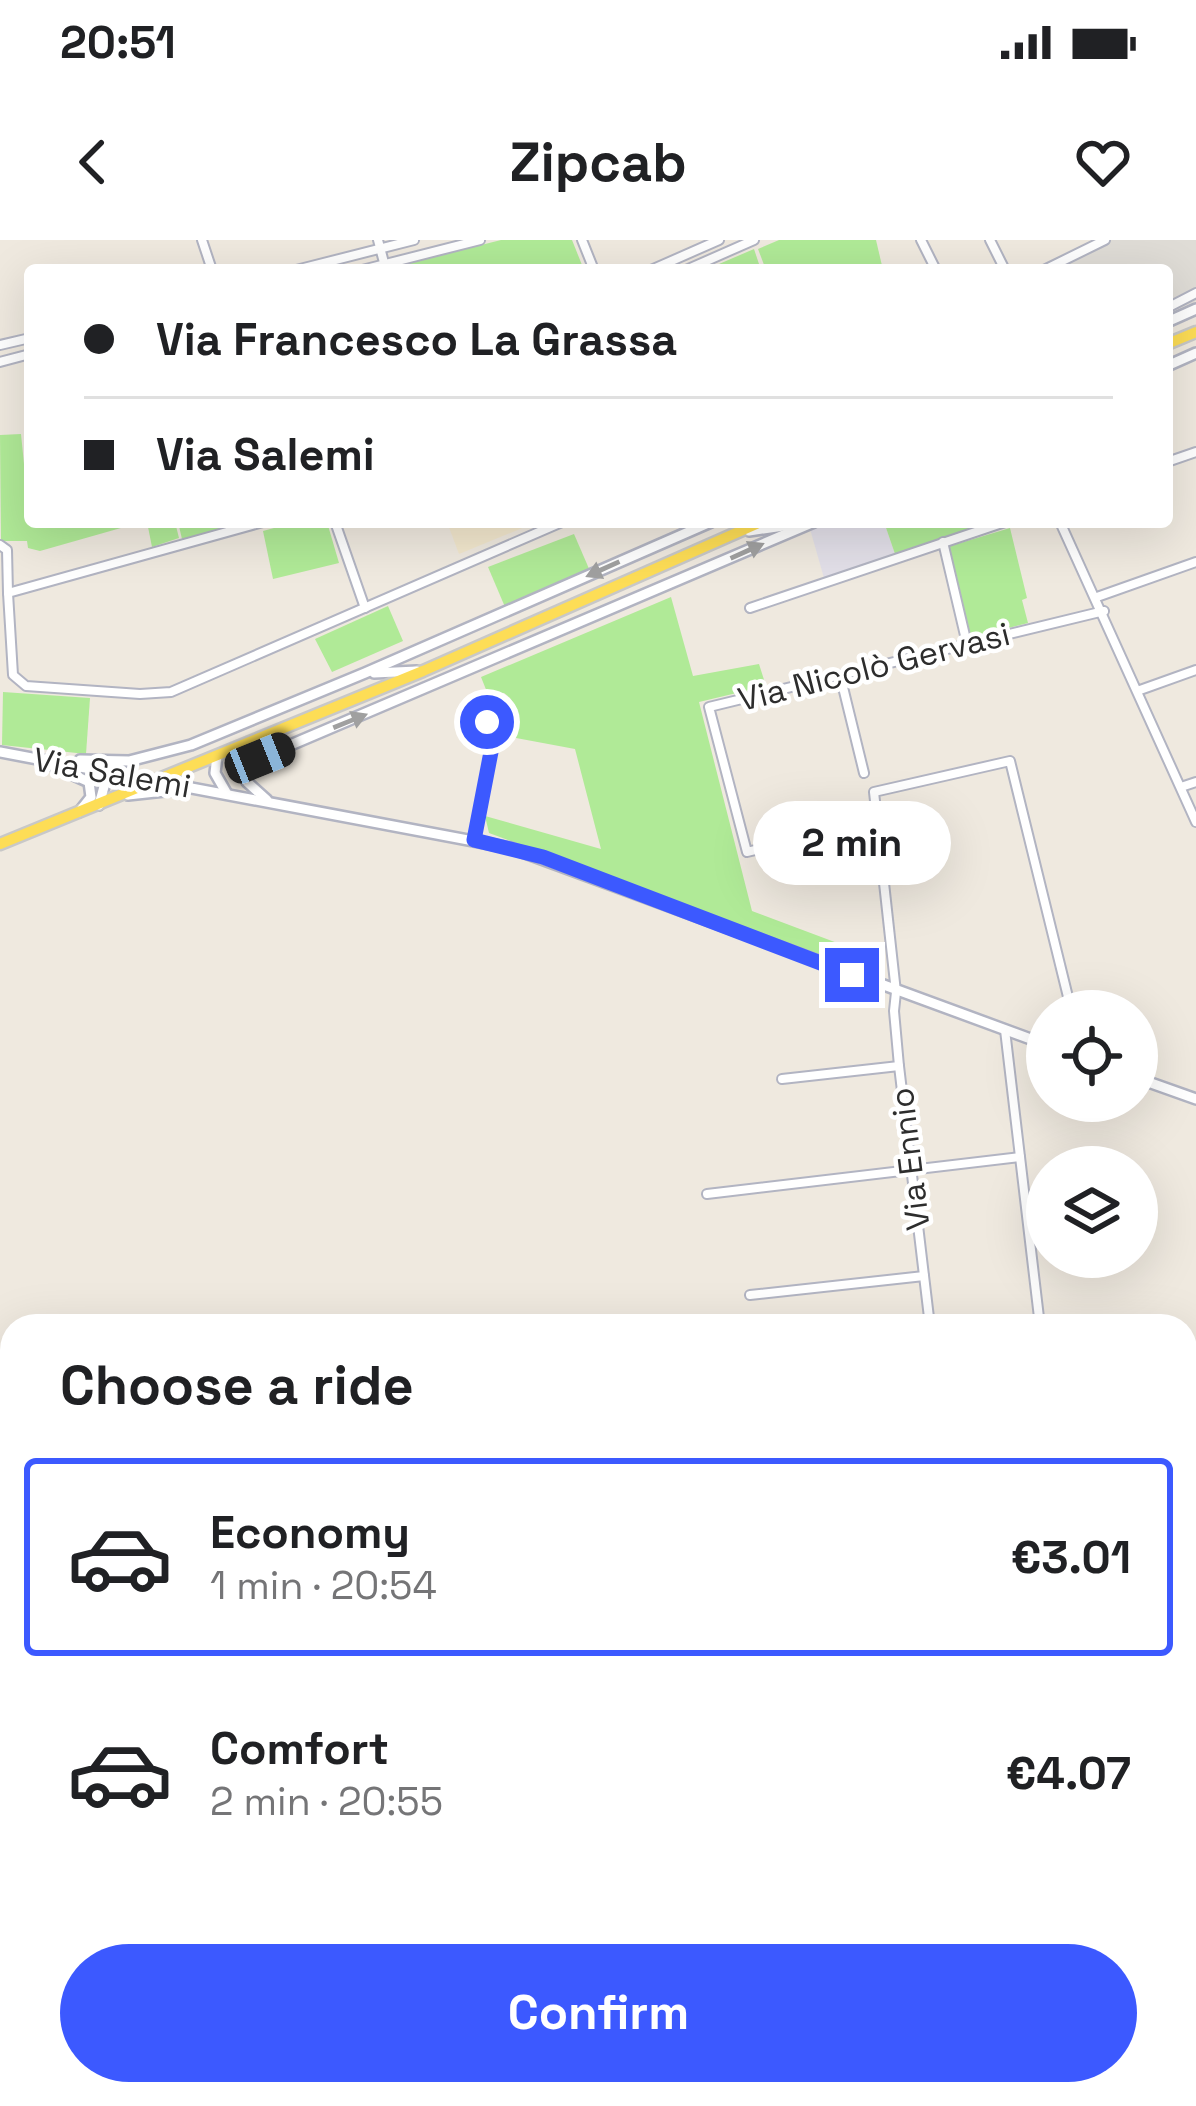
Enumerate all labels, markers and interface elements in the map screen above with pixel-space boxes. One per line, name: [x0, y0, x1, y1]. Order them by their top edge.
text: 20:51: [60, 14, 176, 71]
text: Zipcab: [509, 128, 687, 197]
icon: back: [60, 129, 126, 195]
icon: heart: [1070, 129, 1136, 195]
text: Via Francesco La Grassa: [156, 311, 677, 368]
text: Via Salemi: [156, 426, 375, 483]
one-way arrow: [729, 541, 764, 561]
one-way arrow: [585, 560, 621, 579]
street label: Via Nicolò Gervasi: [734, 613, 1014, 721]
route start: [460, 695, 514, 749]
one-way arrow: [332, 711, 368, 730]
car: [220, 728, 300, 788]
street label: Via Salemi: [30, 738, 194, 808]
callout: 2 min: [753, 801, 951, 885]
text: 2 min: [802, 818, 902, 867]
route end: [825, 948, 879, 1002]
map controls: [1026, 990, 1158, 1278]
button: locate: [1026, 990, 1158, 1122]
street label: Via Ennio: [880, 1085, 940, 1233]
button: layers: [1026, 1146, 1158, 1278]
text: Choose a ride: [60, 1351, 414, 1420]
icon: car: [66, 1503, 174, 1611]
text: Economy: [210, 1504, 410, 1561]
text: €3.01: [1011, 1529, 1131, 1586]
text: 1 min · 20:54: [210, 1561, 437, 1610]
icon: car: [66, 1719, 174, 1827]
text: Comfort: [210, 1720, 389, 1777]
text: €4.07: [1006, 1745, 1131, 1802]
text: 2 min · 20:55: [210, 1777, 443, 1826]
button: Confirm: [60, 1944, 1137, 2082]

